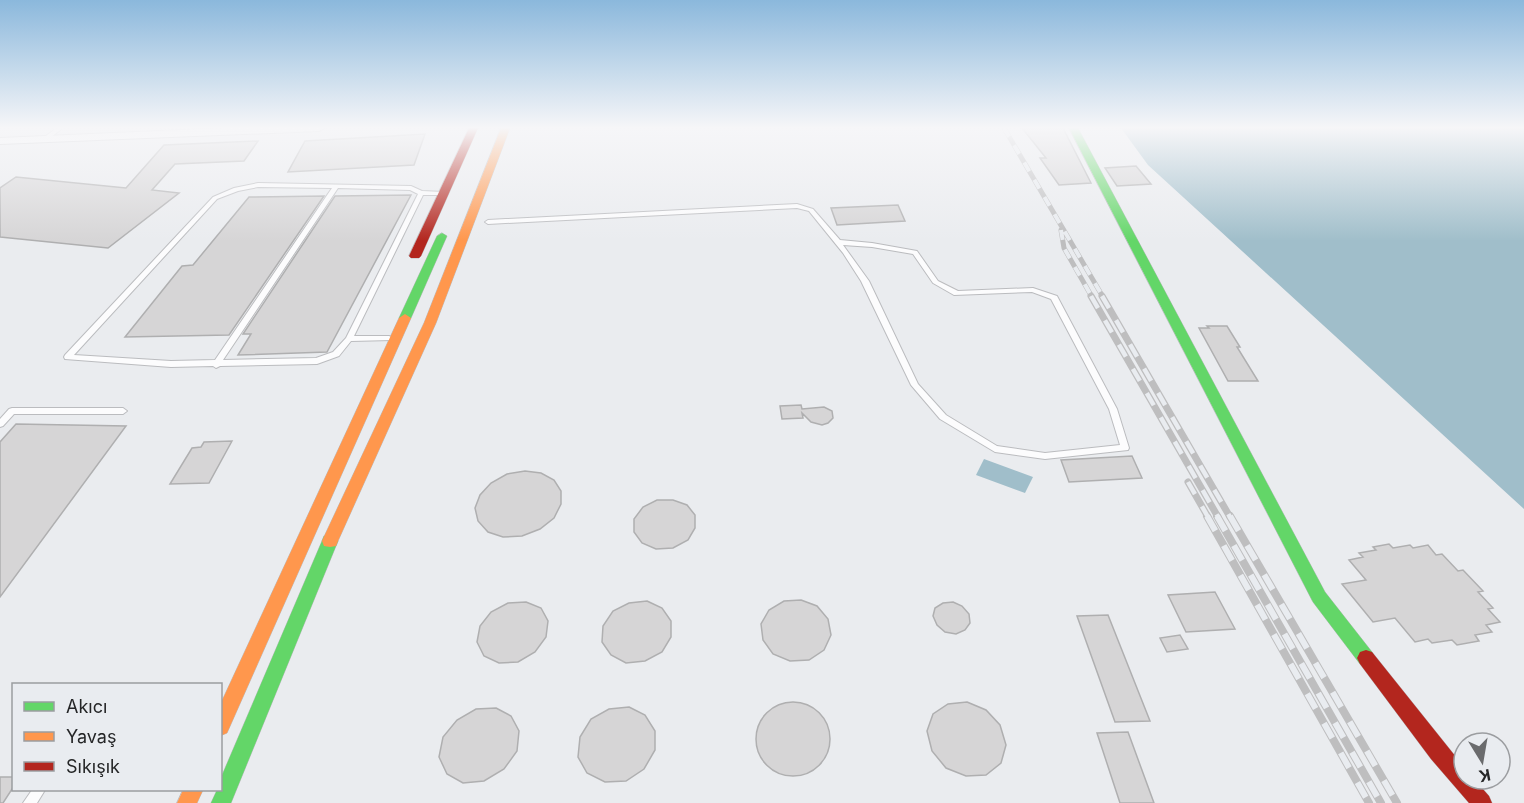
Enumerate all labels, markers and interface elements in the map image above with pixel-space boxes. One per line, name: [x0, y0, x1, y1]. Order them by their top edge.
legend: [12, 683, 222, 791]
text: Akıcı: [66, 696, 107, 717]
text: Yavaş: [66, 726, 116, 747]
north arrow: [1452, 731, 1512, 791]
text: Sıkışık: [66, 756, 120, 777]
text: K: [1477, 765, 1492, 787]

